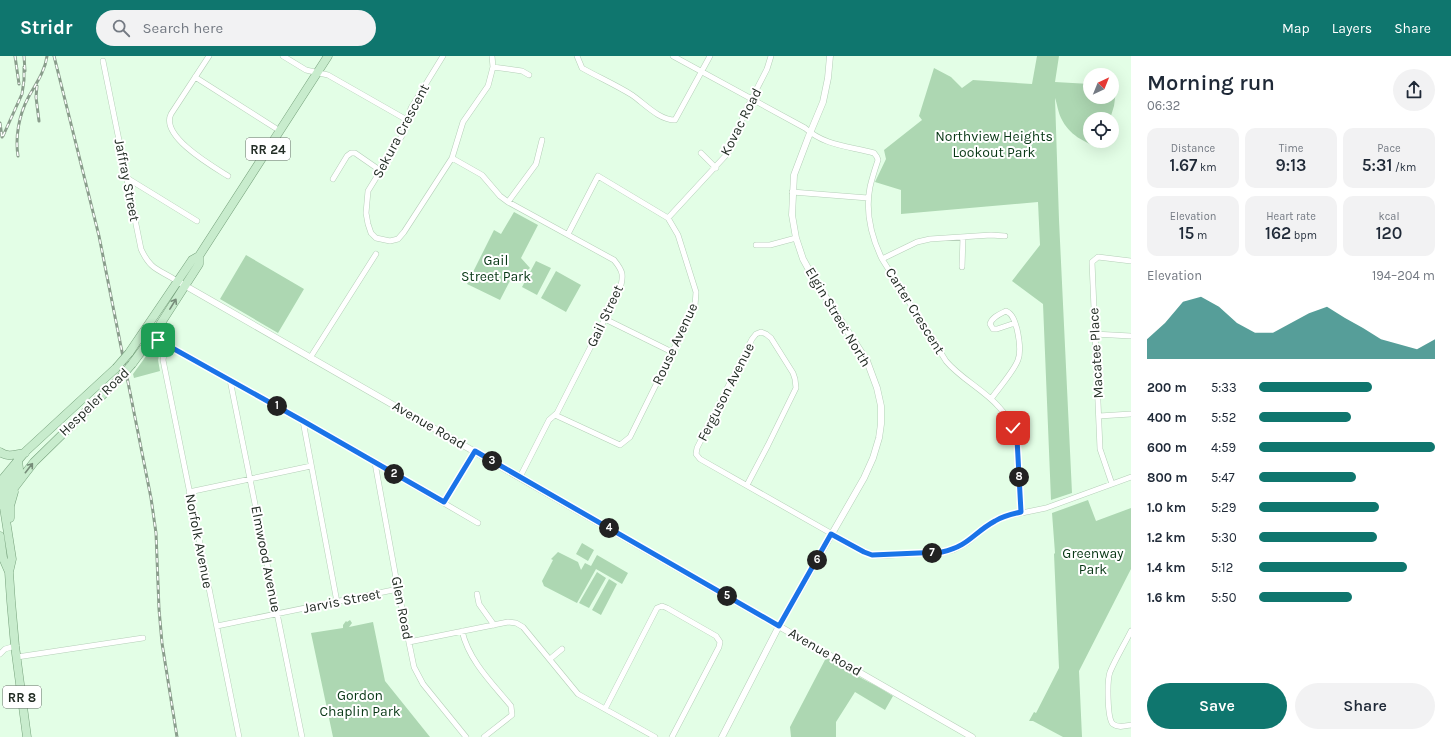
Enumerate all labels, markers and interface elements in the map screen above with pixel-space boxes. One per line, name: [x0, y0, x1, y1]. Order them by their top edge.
search box: [96, 10, 376, 46]
text: Stridr: [20, 17, 72, 39]
icon: search: [110, 17, 132, 39]
text: Search here: [142, 19, 223, 37]
text: Map: [1282, 20, 1310, 37]
text: Layers: [1332, 20, 1372, 37]
text: Share: [1394, 20, 1431, 37]
north arrow: [1083, 68, 1119, 104]
map controls: [1083, 68, 1119, 148]
button: share: [1393, 69, 1435, 111]
text: Morning run: [1147, 70, 1275, 96]
street label: Sekura Crescent: [369, 81, 433, 181]
street label: Kovac Road: [717, 85, 765, 159]
text: 06:32: [1147, 98, 1180, 113]
button: locate: [1083, 112, 1119, 148]
park label: Northview Heights Lookout Park: [935, 128, 1053, 161]
street label: Jaffray Street: [111, 137, 143, 223]
road number: RR 24: [246, 138, 290, 160]
text: Distance: [1171, 142, 1215, 155]
text: Time: [1279, 142, 1303, 155]
text: Pace: [1377, 142, 1401, 155]
text: 1.67: [1169, 155, 1197, 175]
text: 9:13: [1276, 155, 1307, 175]
text: 5:31: [1362, 155, 1392, 175]
text: km: [1197, 161, 1217, 174]
text: /km: [1392, 161, 1416, 174]
text: Elevation: [1170, 210, 1216, 223]
text: Heart rate: [1266, 210, 1316, 223]
text: kcal: [1378, 210, 1400, 223]
text: 15: [1179, 223, 1194, 243]
text: 162: [1265, 223, 1291, 243]
text: 120: [1376, 223, 1402, 243]
text: m: [1194, 229, 1207, 242]
text: bpm: [1291, 229, 1317, 242]
park label: Gail Street Park: [461, 252, 531, 285]
street label: Elgin Street North: [802, 264, 874, 370]
street label: Carter Crescent: [882, 265, 948, 357]
text: Elevation: [1147, 268, 1202, 283]
text: 194–204 m: [1372, 268, 1435, 283]
street label: Gail Street: [583, 282, 627, 350]
one-way arrow: [170, 298, 178, 310]
street label: Rouse Avenue: [649, 300, 701, 388]
street label: Macatee Place: [1085, 307, 1107, 399]
pin: [141, 323, 175, 357]
icon: arrive: [147, 329, 169, 351]
street label: Ferguson Avenue: [694, 340, 758, 444]
street label: Hespeler Road: [55, 364, 133, 440]
text: 200 m: [1147, 380, 1187, 395]
text: 5:33: [1211, 380, 1237, 395]
pin: 1: [267, 396, 287, 416]
street label: Avenue Road: [389, 397, 469, 453]
text: 1: [275, 399, 279, 412]
text: 400 m: [1147, 410, 1187, 425]
text: 5:52: [1211, 410, 1236, 425]
pin: [996, 411, 1030, 445]
icon: check: [1002, 417, 1024, 439]
text: 600 m: [1147, 440, 1187, 455]
text: 4:59: [1211, 440, 1236, 455]
pin: 3: [482, 451, 502, 471]
text: 3: [489, 454, 495, 467]
one-way arrow: [24, 463, 33, 474]
pin: 2: [384, 464, 404, 484]
text: 2: [391, 467, 397, 480]
pin: 8: [1009, 467, 1029, 487]
text: 8: [1015, 470, 1023, 483]
text: 800 m: [1147, 470, 1187, 485]
text: 5:47: [1211, 470, 1235, 485]
street label: Norfolk Avenue: [182, 492, 216, 590]
text: 1.0 km: [1147, 500, 1186, 515]
text: 5:29: [1211, 500, 1236, 515]
street label: Elmwood Avenue: [247, 504, 285, 614]
pin: 4: [599, 518, 619, 538]
text: 4: [606, 521, 612, 534]
text: 1.2 km: [1147, 530, 1186, 545]
text: 5:30: [1211, 530, 1237, 545]
pin: 7: [922, 543, 942, 563]
park label: Greenway Park: [1062, 545, 1124, 578]
text: 7: [929, 546, 935, 559]
pin: 6: [807, 550, 827, 570]
text: 6: [814, 553, 820, 566]
text: 1.4 km: [1147, 560, 1185, 575]
text: 5:12: [1211, 560, 1233, 575]
street label: Glen Road: [388, 575, 416, 641]
street label: Jarvis Street: [302, 585, 382, 617]
pin: 5: [717, 586, 737, 606]
text: 5: [724, 589, 730, 602]
text: 1.6 km: [1147, 590, 1186, 605]
text: 5:50: [1211, 590, 1236, 605]
street label: Avenue Road: [785, 624, 865, 680]
button: Save: [1147, 683, 1287, 729]
button: Share: [1295, 683, 1435, 729]
road number: RR 8: [3, 686, 41, 708]
park label: Gordon Chaplin Park: [319, 687, 401, 720]

